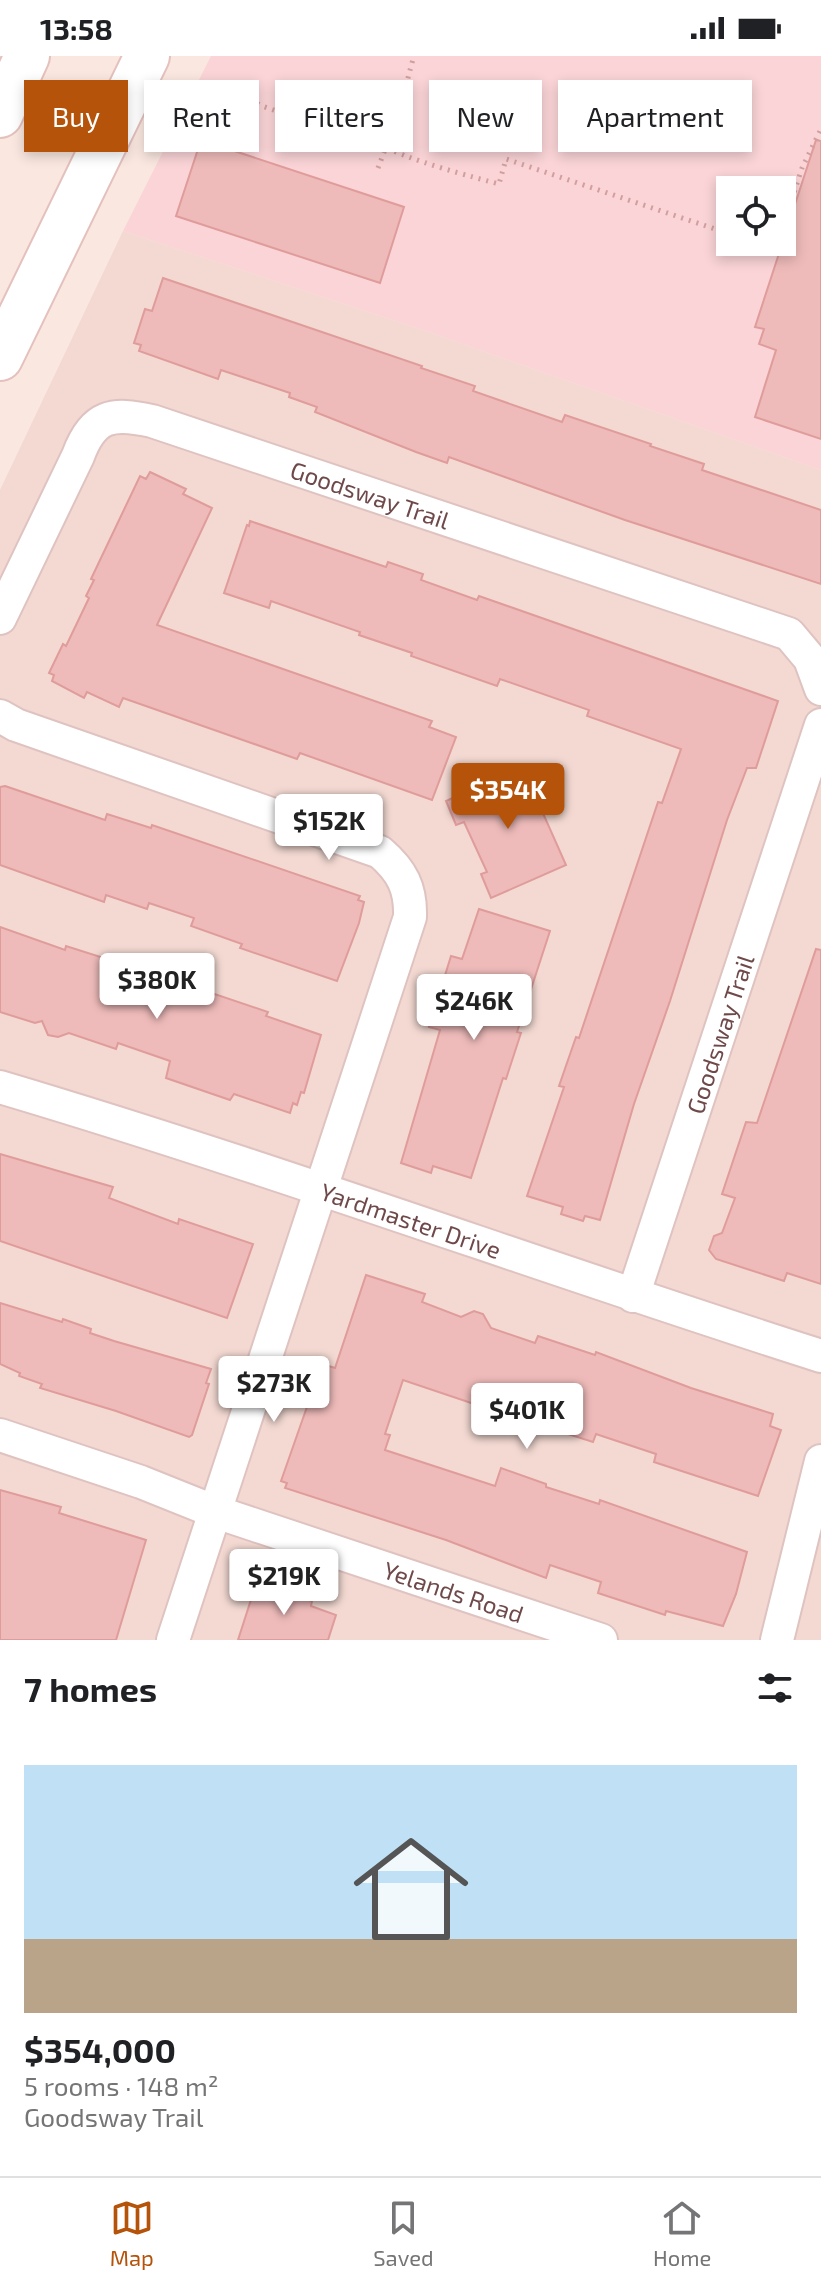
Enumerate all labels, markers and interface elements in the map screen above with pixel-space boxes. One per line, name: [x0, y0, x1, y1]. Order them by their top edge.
text: 13:58: [40, 10, 113, 46]
chip: Buy: [24, 80, 128, 152]
chip: Rent: [144, 80, 259, 152]
chip: Filters: [275, 80, 413, 152]
chip: New: [429, 80, 542, 152]
chip: Apartment: [558, 80, 752, 152]
map controls: [716, 176, 796, 256]
button: locate: [716, 176, 796, 256]
street label: Goodsway Trail: [287, 454, 454, 534]
pin: $354K: [452, 763, 564, 831]
text: $354K: [469, 773, 547, 804]
pin: $152K: [273, 794, 385, 862]
text: $152K: [293, 804, 365, 835]
street label: Goodsway Trail: [680, 951, 759, 1117]
pin: $380K: [101, 953, 213, 1021]
text: $380K: [118, 963, 196, 994]
pin: $246K: [418, 974, 530, 1042]
text: $246K: [435, 984, 513, 1015]
street label: Yardmaster Drive: [317, 1176, 505, 1264]
pin: $273K: [218, 1356, 330, 1424]
text: $273K: [236, 1366, 312, 1397]
pin: $401K: [471, 1383, 583, 1451]
text: $401K: [489, 1393, 565, 1424]
pin: $219K: [228, 1549, 340, 1617]
street label: Yelands Road: [380, 1554, 528, 1628]
text: $219K: [247, 1559, 321, 1590]
icon: filters: [753, 1666, 797, 1710]
text: 7 homes: [24, 1668, 157, 1709]
icon: home: [339, 1817, 483, 1961]
text: $354,000: [24, 2029, 176, 2070]
text: 5 rooms · 148 m²: [24, 2070, 219, 2101]
text: Goodsway Trail: [24, 2101, 204, 2132]
tab: Map: [110, 2196, 154, 2270]
tab: Saved: [373, 2196, 434, 2270]
tab: Home: [653, 2196, 711, 2270]

